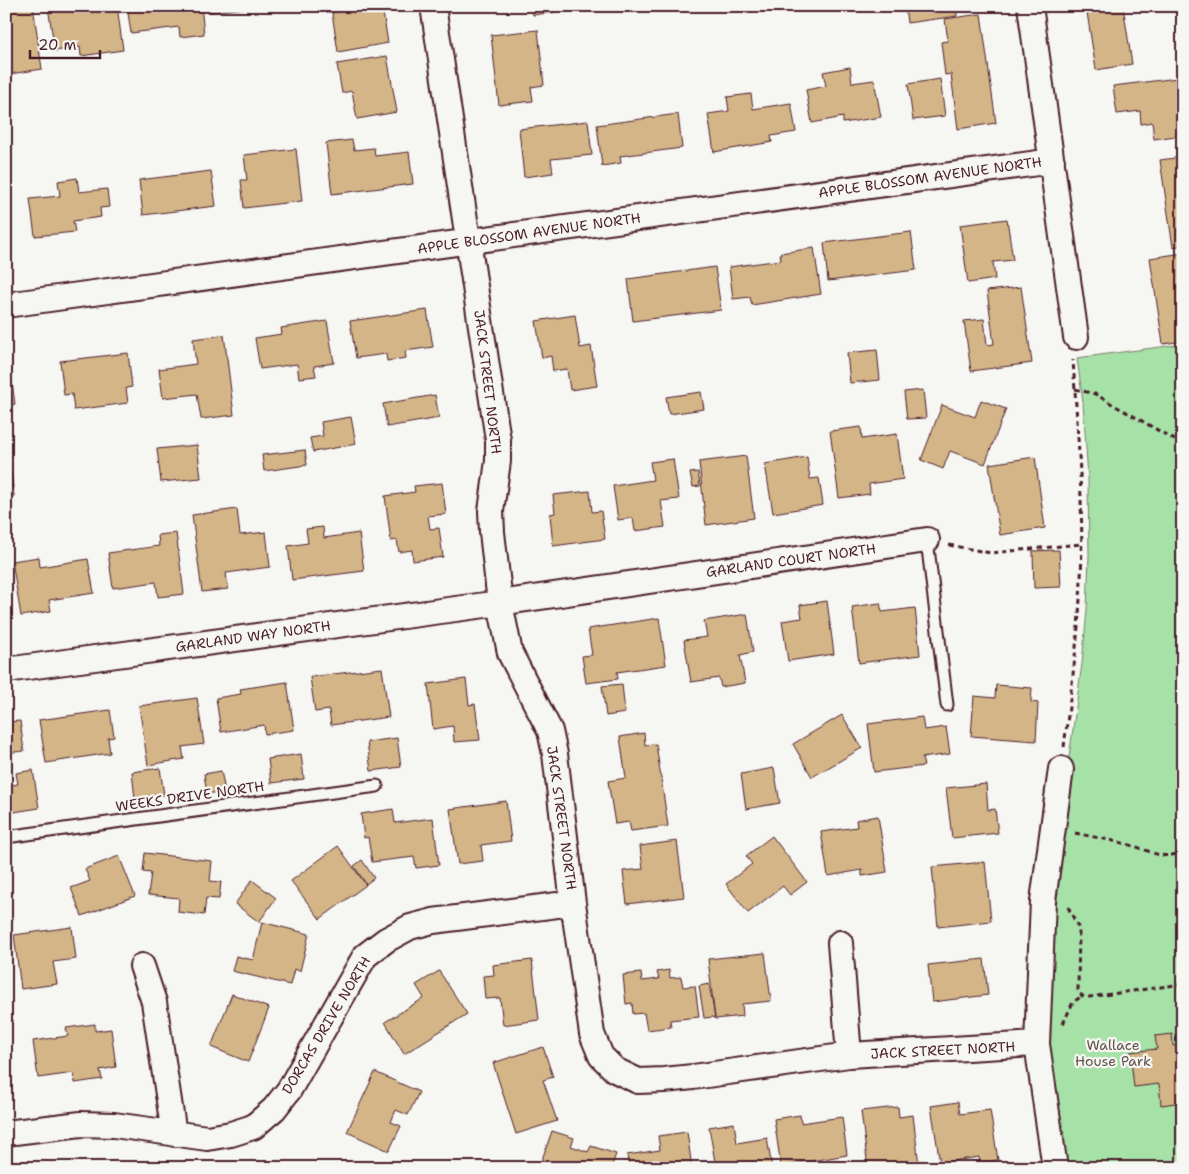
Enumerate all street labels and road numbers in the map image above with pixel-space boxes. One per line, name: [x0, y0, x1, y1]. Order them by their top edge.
street label: APPLE BLOSSOM AVENUE NORTH: [817, 152, 1043, 202]
street label: APPLE BLOSSOM AVENUE NORTH: [416, 208, 642, 258]
street label: JACK STREET NORTH: [470, 309, 506, 455]
street label: GARLAND COURT NORTH: [705, 539, 877, 581]
street label: GARLAND WAY NORTH: [174, 616, 332, 656]
street label: JACK STREET NORTH: [543, 745, 581, 891]
street label: WEEKS DRIVE NORTH: [114, 777, 266, 815]
street label: DORCAS DRIVE NORTH: [278, 953, 374, 1097]
street label: JACK STREET NORTH: [870, 1037, 1016, 1063]

